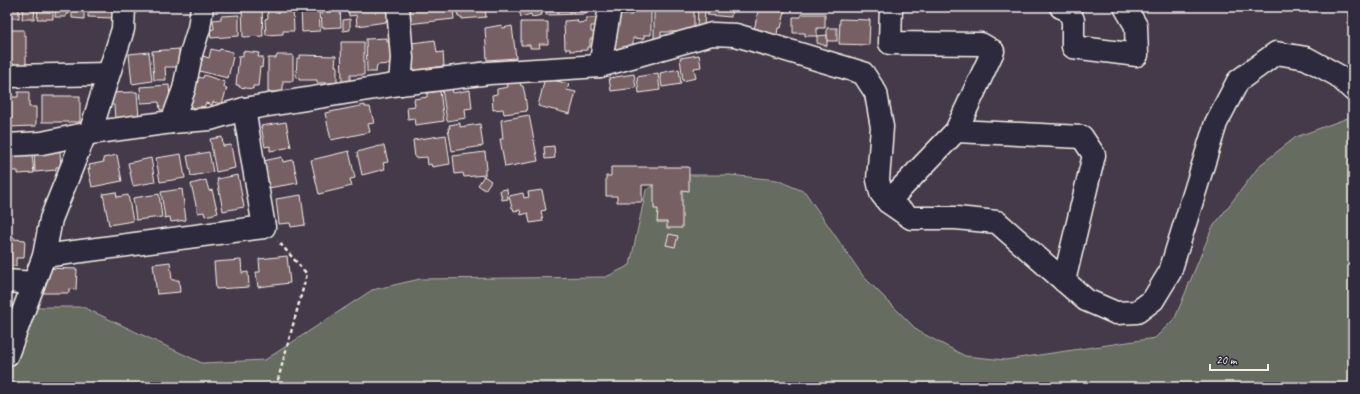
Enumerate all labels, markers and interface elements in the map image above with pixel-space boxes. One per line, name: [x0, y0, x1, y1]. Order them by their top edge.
scale bar: [1210, 346, 1268, 372]
text: 20 m: [1216, 352, 1238, 368]

